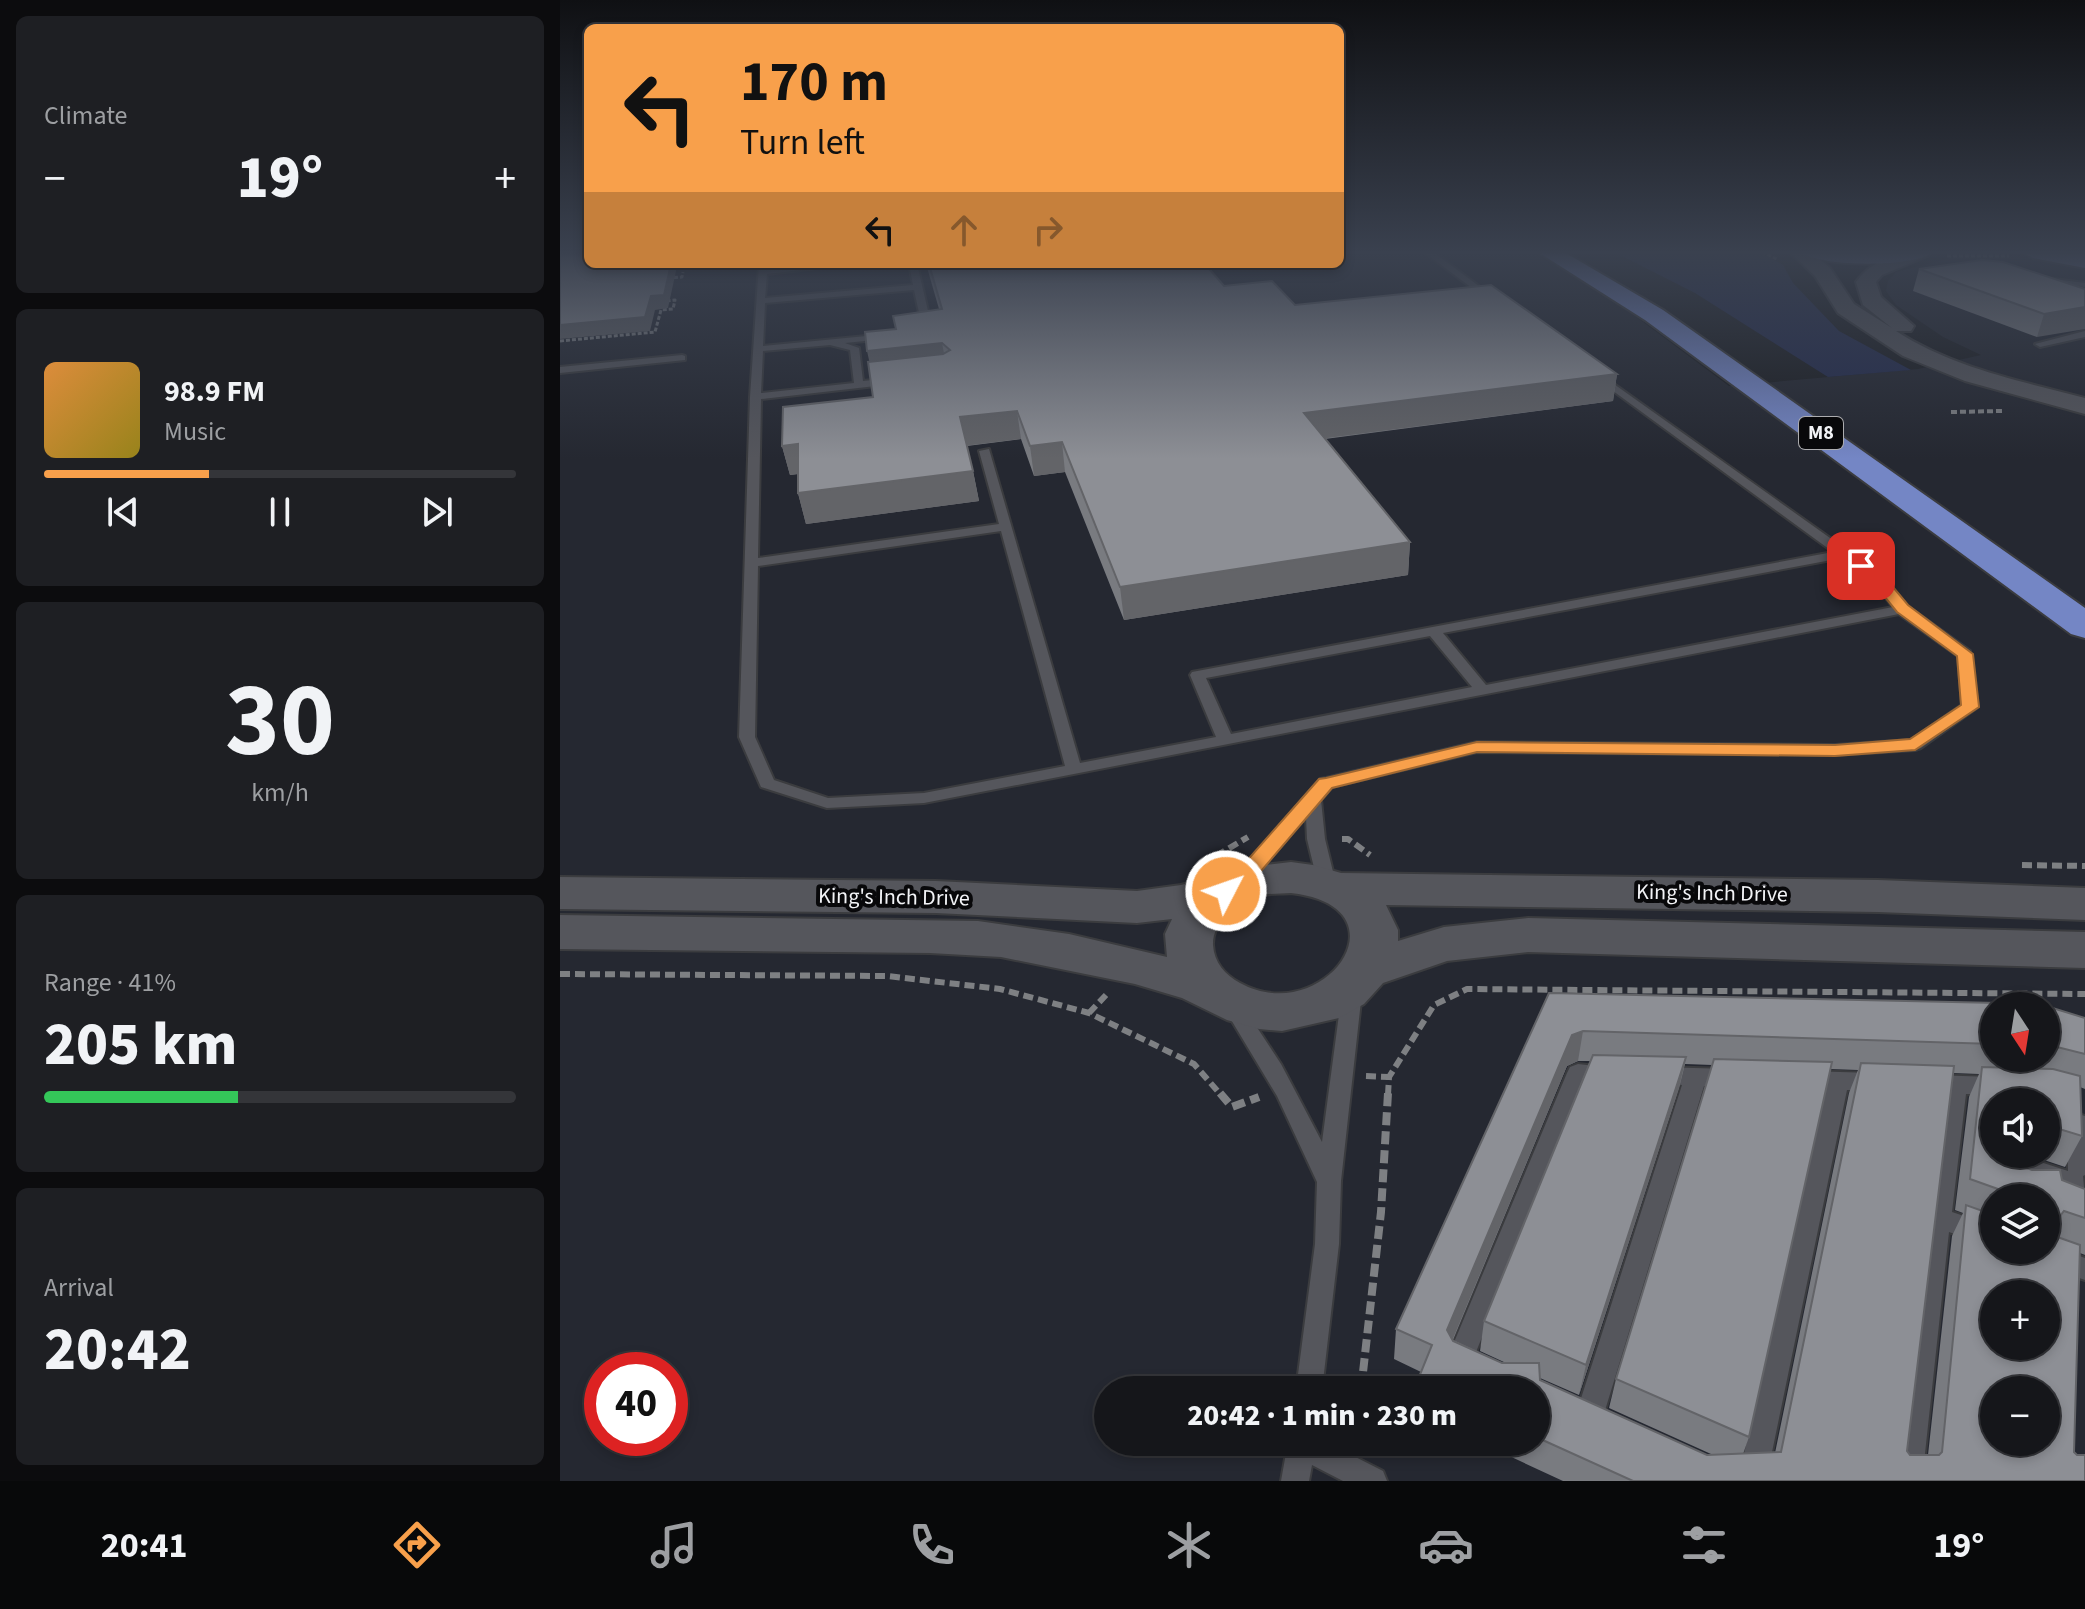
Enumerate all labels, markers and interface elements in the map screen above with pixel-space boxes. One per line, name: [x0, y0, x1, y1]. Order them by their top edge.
text: 170 m: [740, 43, 888, 122]
icon: left: [608, 56, 712, 160]
text: Climate: [44, 97, 128, 134]
text: Turn left: [740, 117, 865, 168]
text: 19°: [237, 136, 323, 221]
text: −: [44, 148, 66, 211]
text: +: [494, 148, 516, 211]
icon: left: [858, 208, 902, 252]
icon: ahead: [942, 208, 986, 252]
icon: right: [1026, 208, 1070, 252]
text: 98.9 FM: [164, 370, 265, 413]
text: Music: [164, 413, 226, 450]
road number: M8: [1799, 417, 1843, 449]
icon: previous: [101, 490, 145, 534]
icon: pause: [258, 490, 302, 534]
icon: next: [415, 490, 459, 534]
pin: [1827, 532, 1895, 600]
icon: arrive: [1839, 544, 1883, 588]
text: 30: [225, 648, 335, 796]
text: km/h: [251, 774, 309, 811]
position arrow: [1184, 849, 1268, 933]
street label: King's Inch Drive: [1636, 876, 1788, 910]
street label: King's Inch Drive: [818, 880, 970, 914]
text: Range · 41%: [44, 964, 176, 1001]
north arrow: [1980, 992, 2060, 1072]
map controls: [1980, 992, 2060, 1456]
text: 205 km: [44, 1003, 237, 1088]
button: sound: [1980, 1088, 2060, 1168]
button: layers: [1980, 1184, 2060, 1264]
text: Arrival: [44, 1269, 114, 1306]
button: +: [1980, 1280, 2060, 1360]
text: 20:42: [44, 1308, 191, 1393]
speed limit sign: 40: [584, 1352, 688, 1456]
button: −: [1980, 1376, 2060, 1456]
text: 20:42 · 1 min · 230 m: [1187, 1394, 1457, 1437]
icon: directions: [389, 1517, 445, 1573]
icon: music: [646, 1517, 702, 1573]
icon: phone: [904, 1517, 960, 1573]
icon: climate: [1161, 1517, 1217, 1573]
icon: car: [1418, 1517, 1474, 1573]
icon: filters: [1676, 1517, 1732, 1573]
text: 20:41: [101, 1520, 188, 1571]
text: 19°: [1933, 1520, 1984, 1571]

